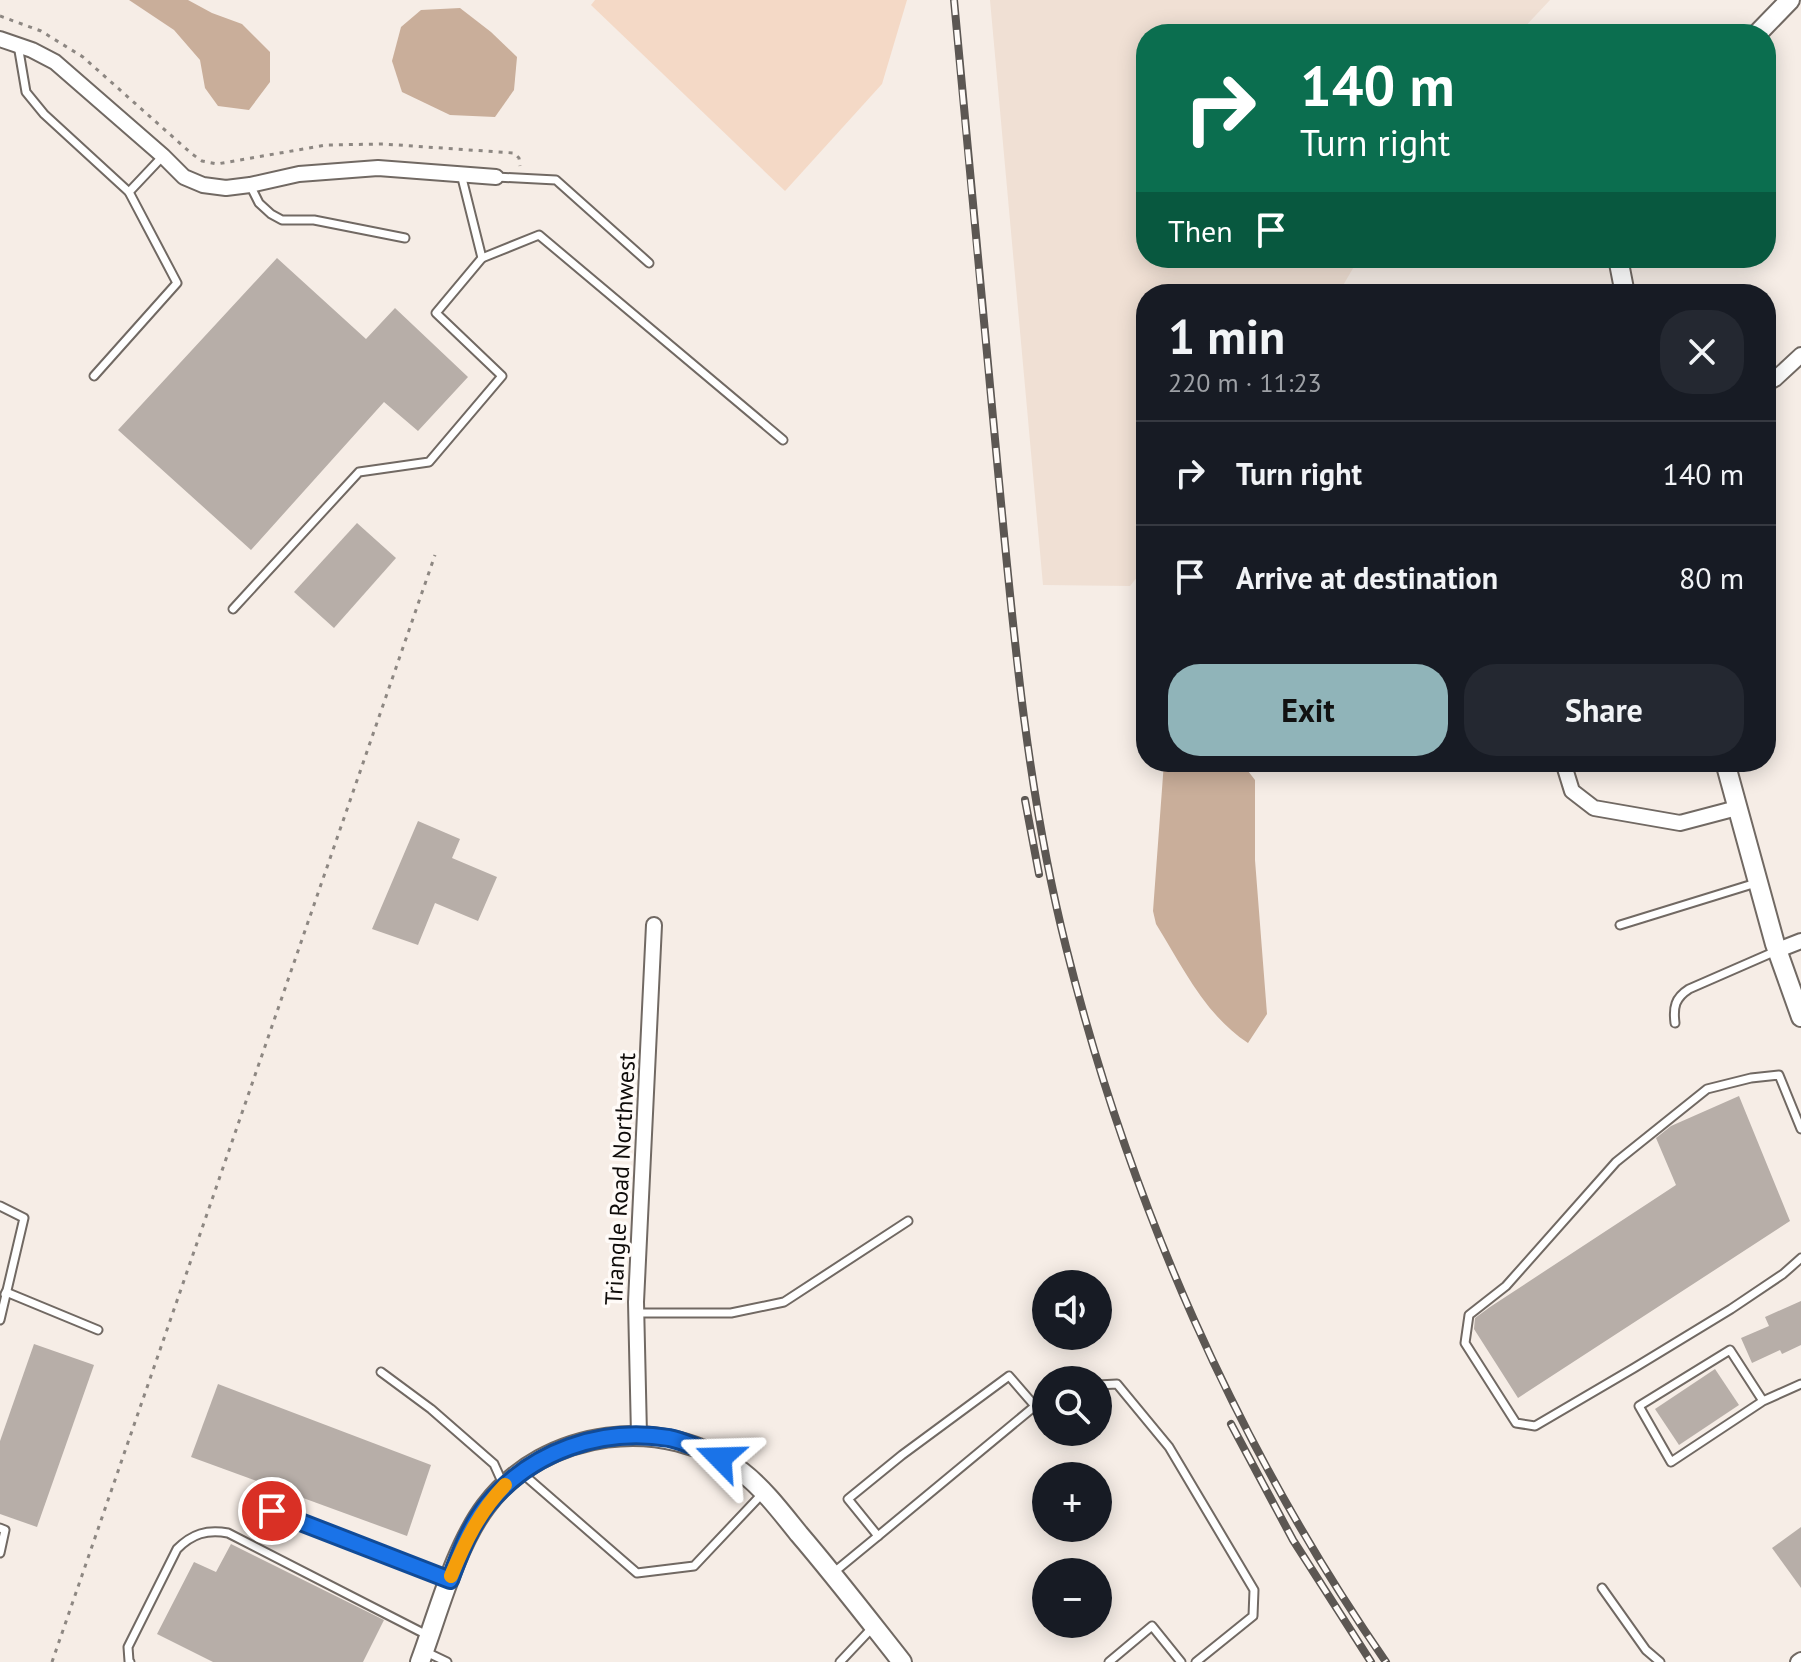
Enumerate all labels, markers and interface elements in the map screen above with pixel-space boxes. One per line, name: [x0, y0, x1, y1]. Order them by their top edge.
text: 140 m: [1300, 49, 1455, 121]
icon: right: [1168, 56, 1272, 160]
text: Turn right: [1300, 119, 1450, 166]
icon: arrive: [1249, 208, 1293, 252]
text: Then: [1168, 211, 1233, 250]
text: 1 min: [1168, 305, 1285, 367]
button: close: [1660, 310, 1744, 394]
text: 220 m · 11:23: [1168, 366, 1322, 399]
icon: right: [1168, 451, 1212, 495]
text: Turn right: [1236, 454, 1362, 493]
text: 140 m: [1663, 454, 1744, 493]
icon: arrive: [1168, 555, 1212, 599]
text: Arrive at destination: [1236, 558, 1498, 597]
text: 80 m: [1679, 558, 1744, 597]
button: Exit: [1168, 664, 1448, 756]
button: Share: [1464, 664, 1744, 756]
street label: Triangle Road Northwest: [598, 1052, 642, 1306]
map controls: [1032, 1270, 1112, 1638]
button: sound: [1032, 1270, 1112, 1350]
button: search: [1032, 1366, 1112, 1446]
position arrow: [678, 1416, 762, 1500]
button: +: [1032, 1462, 1112, 1542]
pin: [238, 1477, 306, 1545]
icon: arrive: [250, 1489, 294, 1533]
button: −: [1032, 1558, 1112, 1638]

